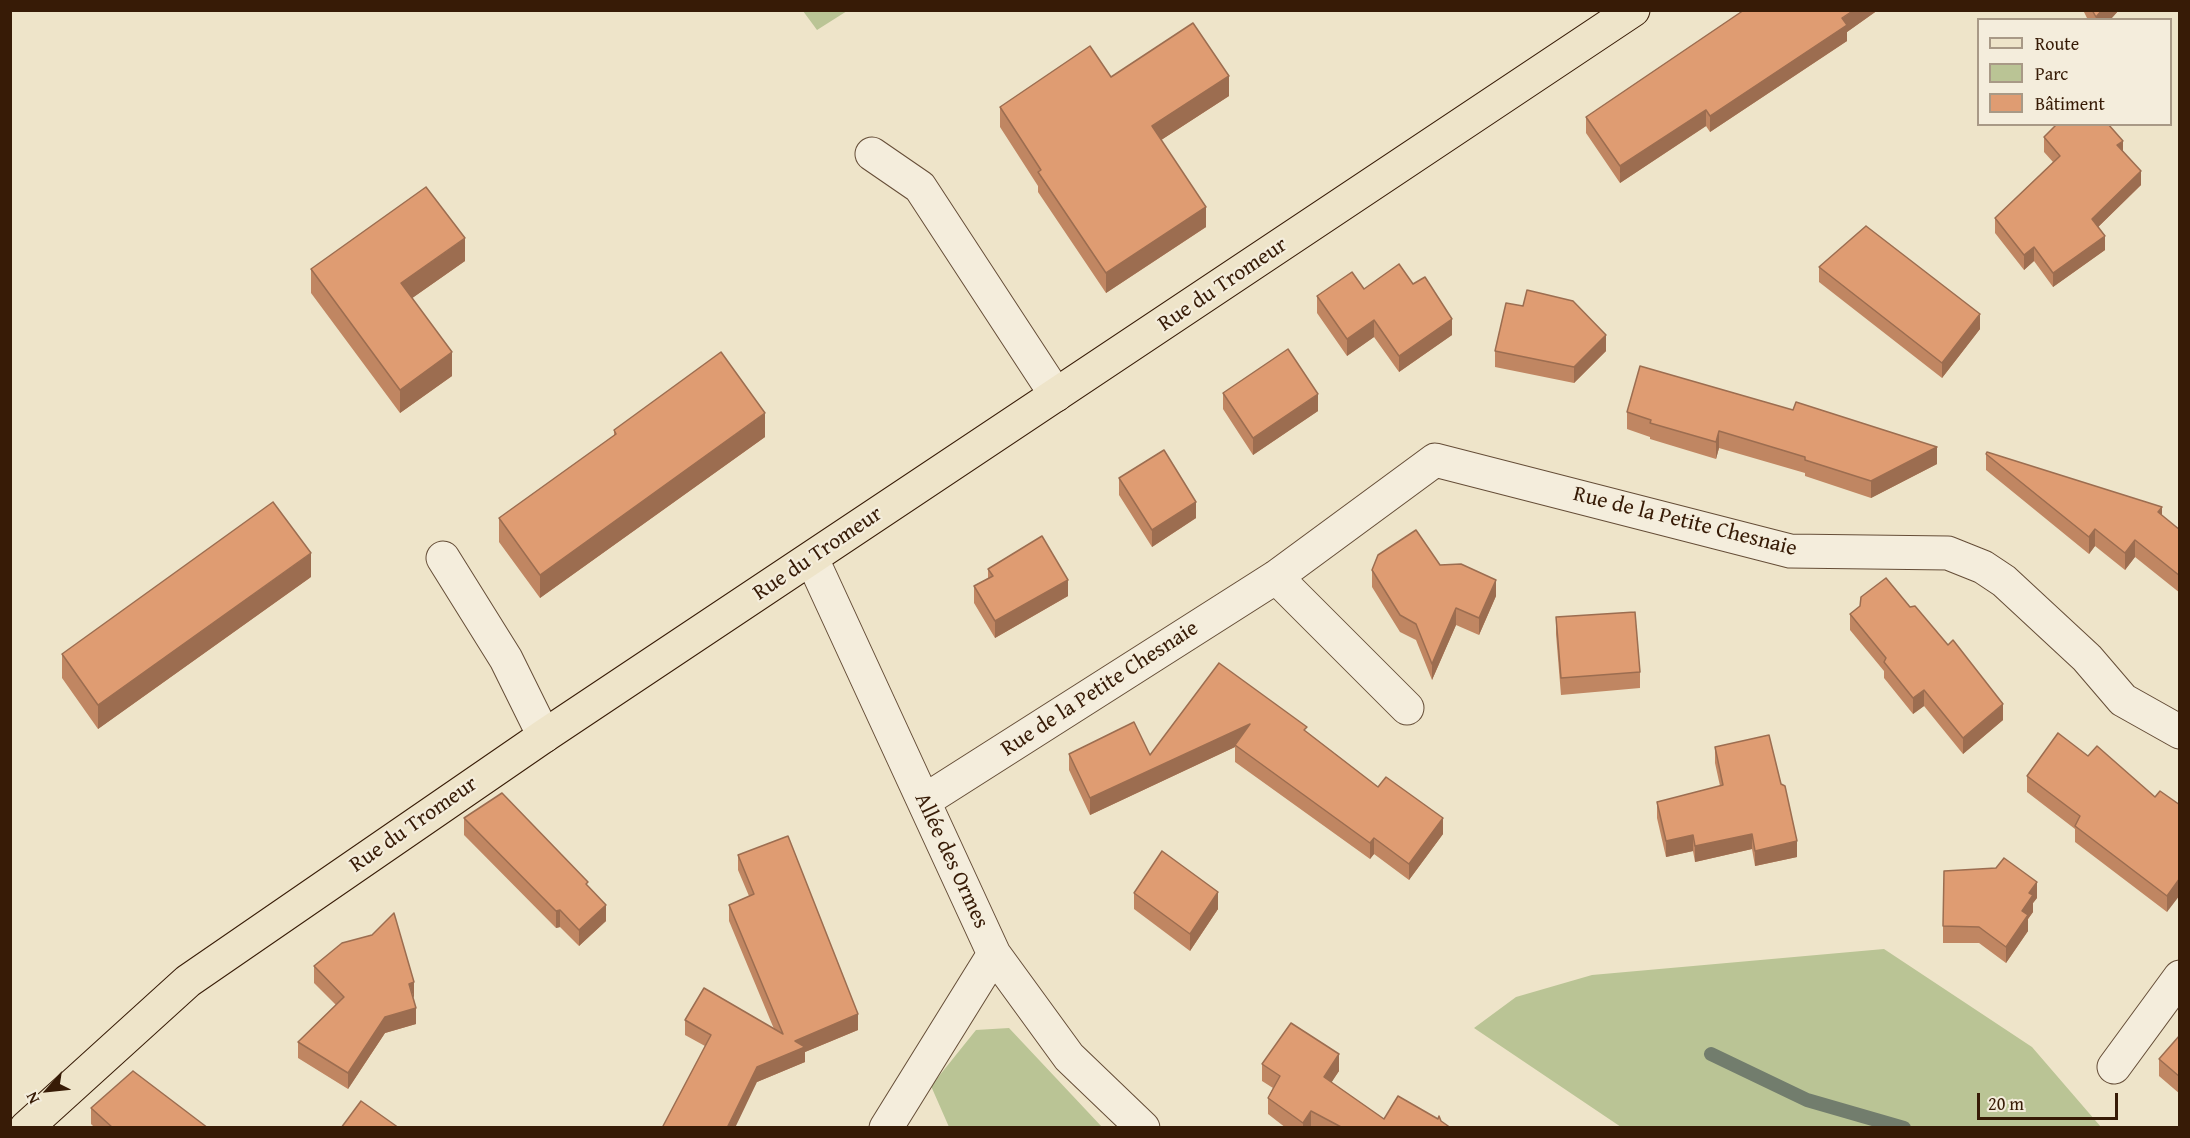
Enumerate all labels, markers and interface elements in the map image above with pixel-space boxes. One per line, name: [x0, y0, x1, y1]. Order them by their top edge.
legend: [1977, 18, 2172, 126]
text: Route: [2035, 30, 2079, 57]
text: Parc: [2035, 60, 2068, 87]
text: Bâtiment: [2035, 90, 2105, 117]
street label: Rue du Tromeur: [1154, 232, 1292, 338]
street label: Rue de la Petite Chesnaie: [1570, 481, 1800, 563]
street label: Rue du Tromeur: [749, 501, 887, 607]
street label: Rue de la Petite Chesnaie: [996, 615, 1204, 763]
street label: Rue du Tromeur: [345, 771, 483, 879]
street label: Allée des Ormes: [908, 789, 994, 933]
north arrow: [18, 1060, 78, 1120]
scale bar: [1980, 1081, 2121, 1119]
text: N: [19, 1088, 45, 1108]
text: 20 m: [1988, 1090, 2024, 1117]

